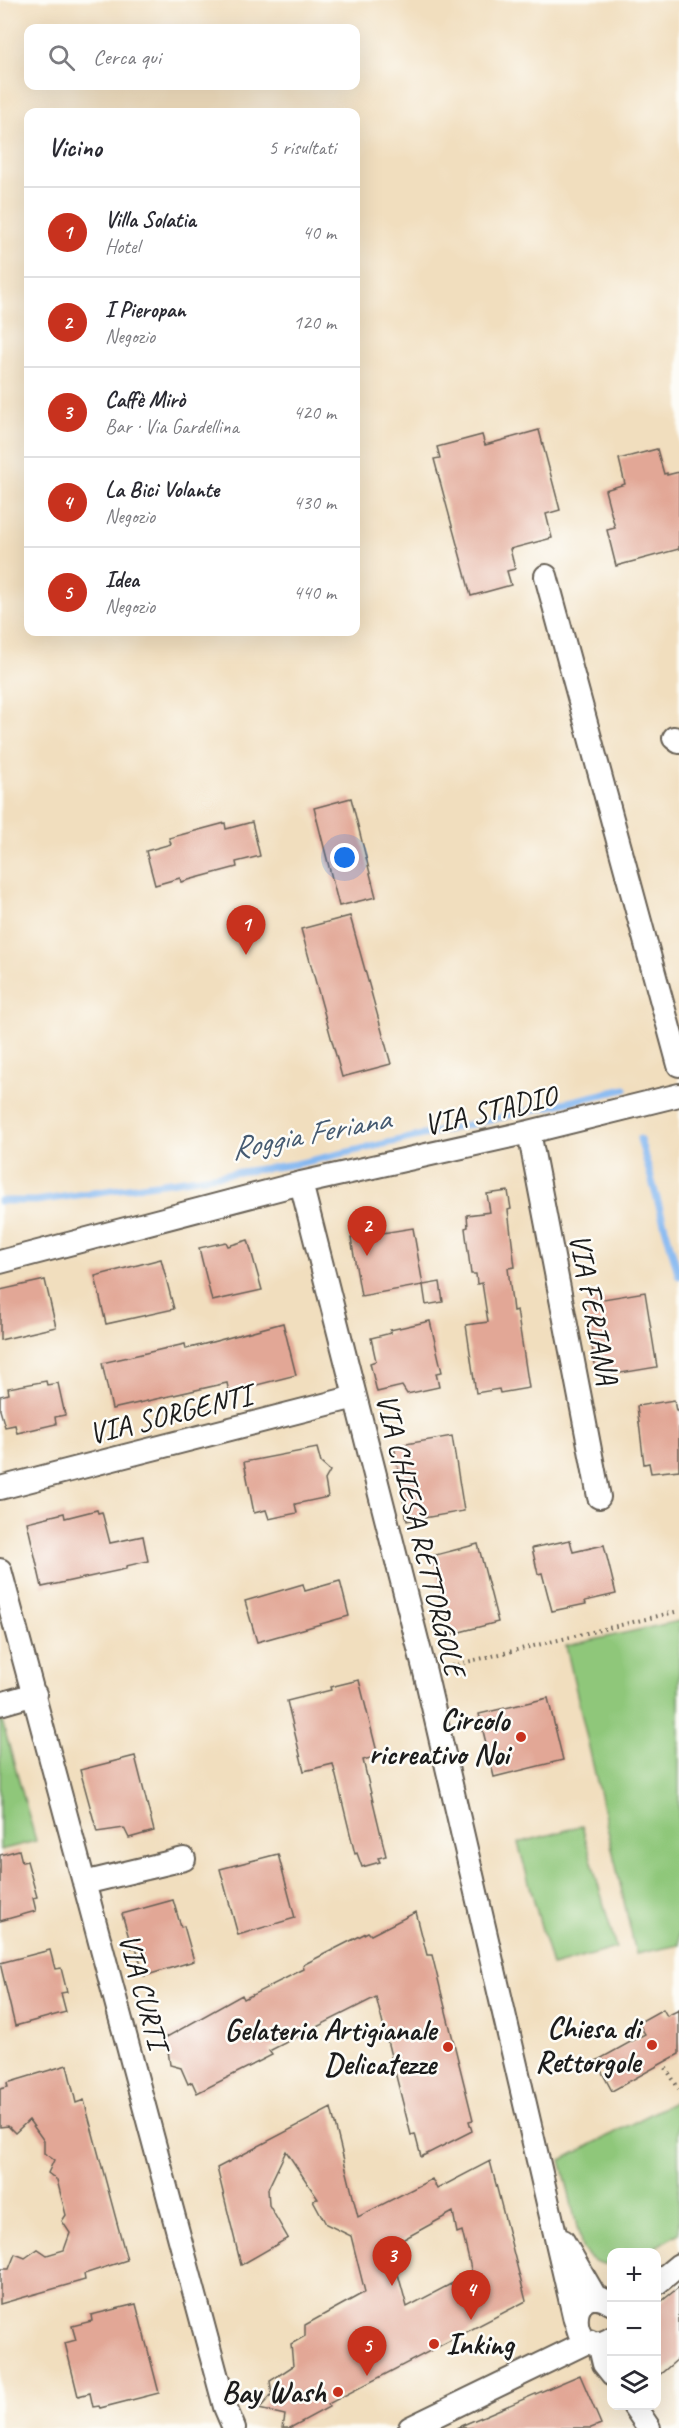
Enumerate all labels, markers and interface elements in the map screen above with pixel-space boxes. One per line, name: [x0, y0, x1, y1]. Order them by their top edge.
search box: [24, 24, 360, 90]
icon: search: [45, 41, 78, 74]
text: Cerca qui: [93, 43, 161, 71]
text: Vicino: [48, 131, 102, 164]
text: 5 risultati: [268, 135, 336, 160]
text: Villa Solatia: [105, 206, 196, 234]
text: 1: [63, 220, 72, 245]
text: 40 m: [302, 220, 336, 245]
text: Hotel: [105, 234, 140, 259]
text: I Pieropan: [105, 296, 186, 324]
text: 2: [63, 310, 72, 335]
text: 120 m: [293, 310, 336, 335]
text: Negozio: [105, 324, 155, 349]
text: Caffè Mirò: [105, 386, 185, 414]
text: 3: [63, 400, 72, 425]
text: 420 m: [293, 400, 336, 425]
text: Bar · Via Gardellina: [105, 414, 239, 439]
text: La Bici Volante: [105, 476, 219, 504]
text: 4: [63, 490, 72, 515]
text: 430 m: [293, 490, 336, 515]
text: Negozio: [105, 504, 155, 529]
text: Idea: [105, 566, 139, 594]
text: 5: [63, 580, 72, 605]
text: 440 m: [293, 580, 336, 605]
text: Negozio: [105, 594, 155, 619]
your location: [330, 843, 359, 872]
pin: 1: [226, 906, 266, 955]
street label: VIA STADIO: [420, 1076, 563, 1144]
water label: Roggia Feriana: [227, 1097, 396, 1169]
pin: 2: [348, 1206, 386, 1256]
street label: VIA FERIANA: [561, 1230, 627, 1389]
street label: VIA SORGENTI: [85, 1374, 261, 1453]
street label: VIA CHIESA RETTORGOLE: [367, 1390, 475, 1684]
place label: Circolo ricreativo Noi: [369, 1701, 513, 1773]
marker: Circolo ricreativo Noi: [514, 1730, 528, 1744]
street label: VIA CURTI: [110, 1929, 179, 2060]
place label: Chiesa di Rettorgole: [535, 2009, 644, 2081]
place label: Gelateria Artigianale Delicatezze: [225, 2011, 439, 2083]
marker: Chiesa di Rettorgole: [645, 2038, 659, 2052]
marker: Gelateria Artigianale Delicatezze: [441, 2040, 455, 2054]
pin: 3: [372, 2236, 412, 2286]
map controls: [607, 2248, 661, 2410]
button: +: [607, 2248, 661, 2302]
pin: 4: [452, 2270, 490, 2320]
button: −: [607, 2302, 661, 2356]
place label: Inking: [446, 2325, 516, 2363]
pin: 5: [348, 2326, 386, 2376]
marker: Inking: [427, 2337, 441, 2351]
button: layers: [607, 2356, 661, 2410]
place label: Bay Wash: [222, 2373, 327, 2411]
marker: Bay Wash: [331, 2385, 345, 2399]

